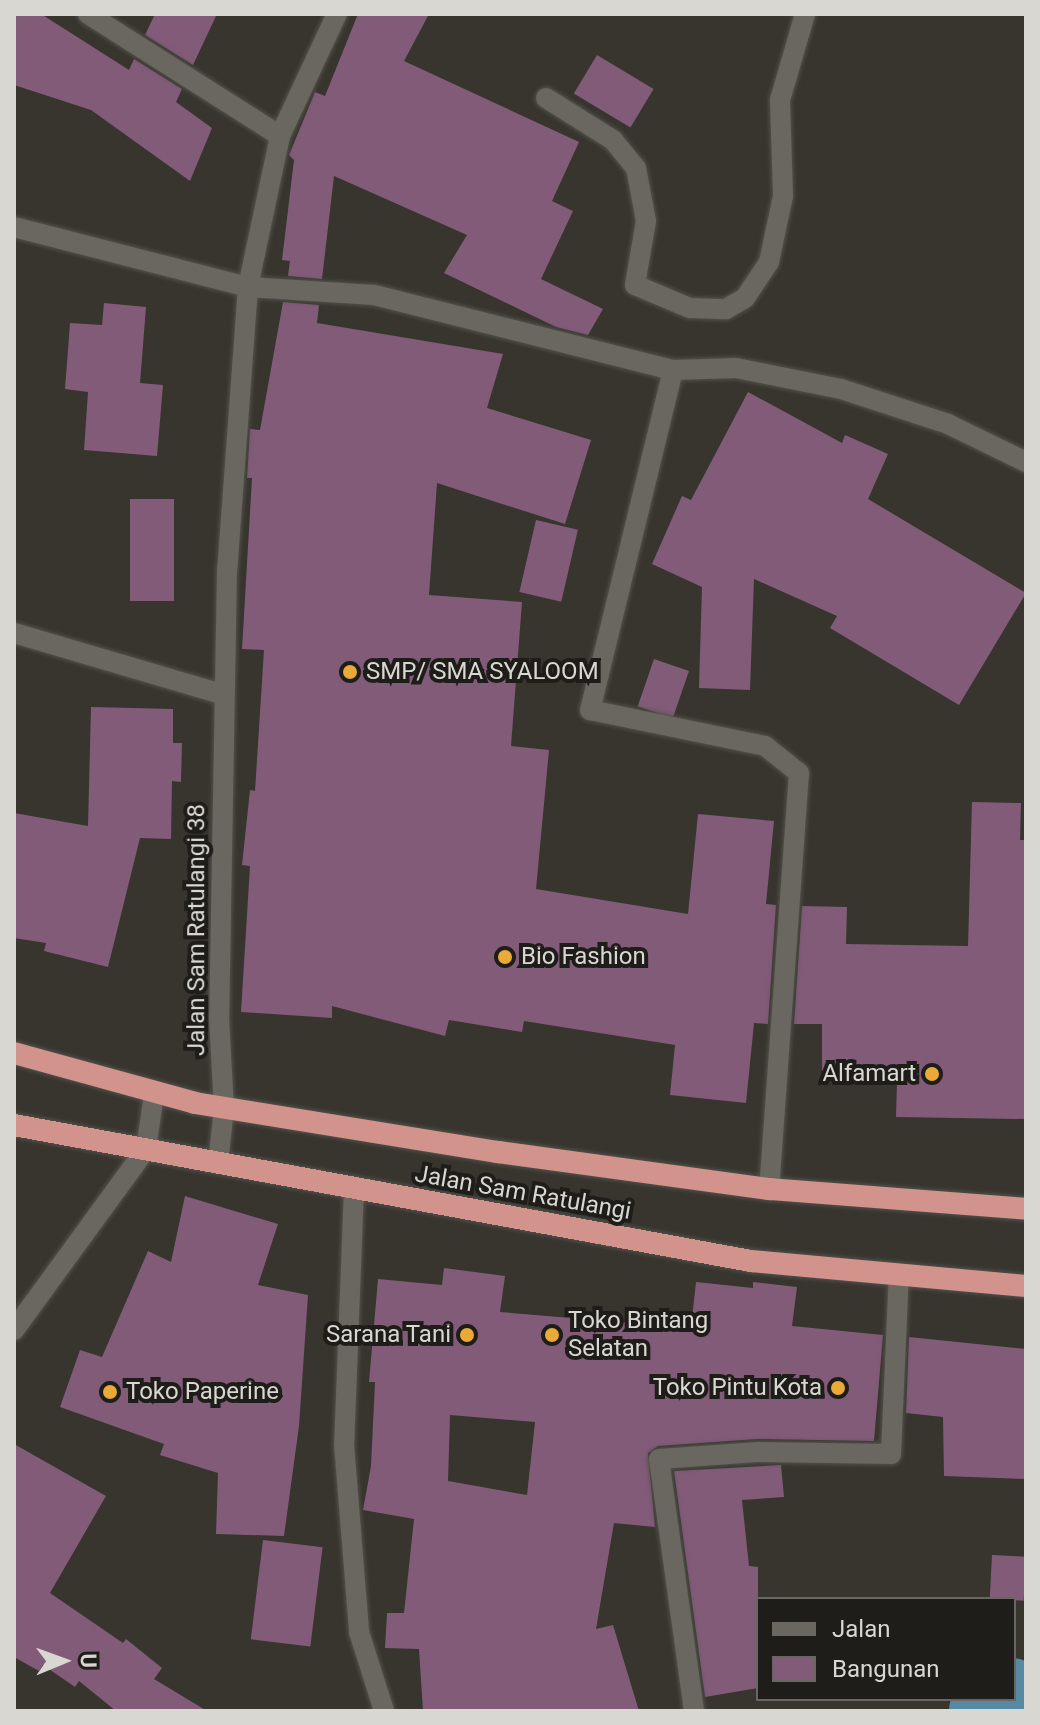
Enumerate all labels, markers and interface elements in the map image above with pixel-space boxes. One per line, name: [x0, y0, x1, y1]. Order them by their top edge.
place label: SMP/ SMA SYALOOM: [366, 658, 599, 686]
marker: SMP/ SMA SYALOOM: [341, 663, 359, 681]
street label: Jalan Sam Ratulangi 38: [183, 804, 211, 1056]
place label: Bio Fashion: [521, 943, 646, 971]
marker: Bio Fashion: [496, 948, 514, 966]
place label: Alfamart: [822, 1060, 916, 1088]
marker: Alfamart: [923, 1065, 941, 1083]
street label: Jalan Sam Ratulangi: [413, 1160, 633, 1226]
place label: Toko Bintang Selatan: [568, 1307, 708, 1363]
place label: Sarana Tani: [326, 1321, 451, 1349]
marker: Sarana Tani: [458, 1326, 476, 1344]
marker: Toko Bintang Selatan: [543, 1326, 561, 1344]
place label: Toko Pintu Kota: [653, 1374, 822, 1402]
place label: Toko Paperine: [126, 1378, 279, 1406]
marker: Toko Pintu Kota: [829, 1379, 847, 1397]
marker: Toko Paperine: [101, 1383, 119, 1401]
legend: [756, 1597, 1016, 1701]
text: Jalan: [832, 1615, 890, 1643]
north arrow: [24, 1621, 104, 1701]
text: U: [76, 1653, 101, 1668]
text: Bangunan: [832, 1655, 940, 1683]

